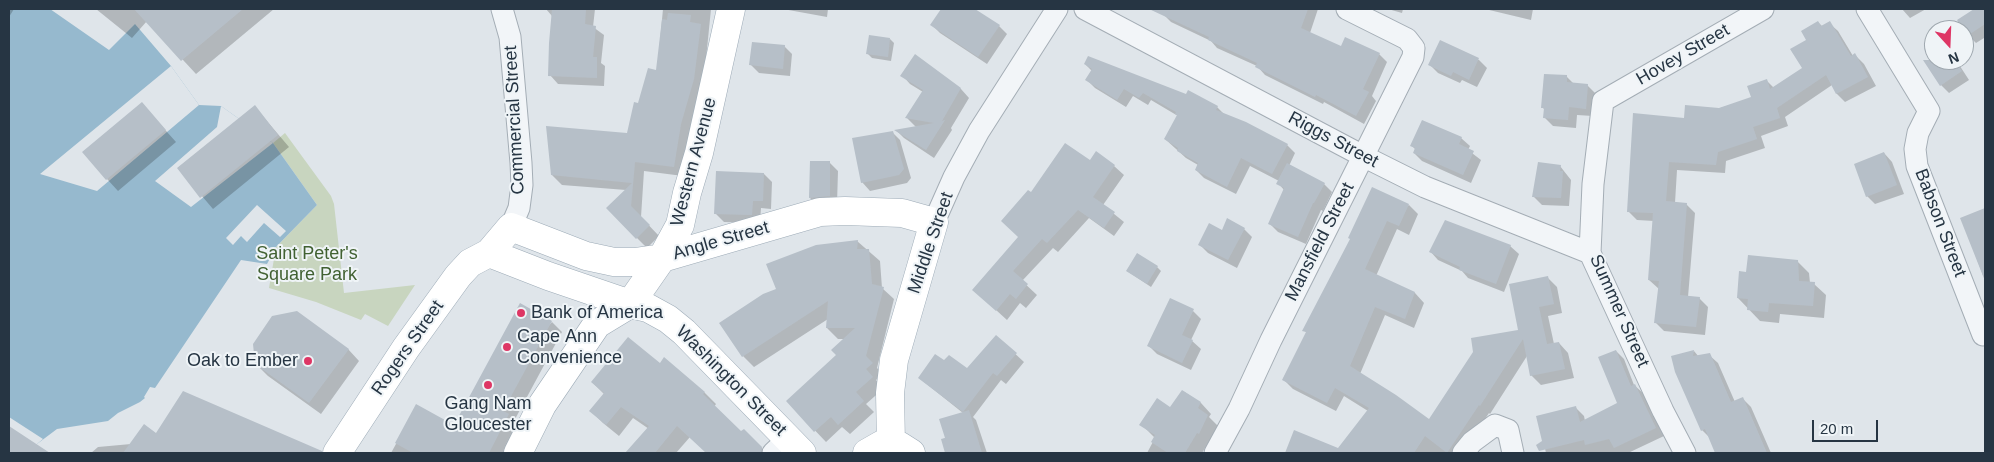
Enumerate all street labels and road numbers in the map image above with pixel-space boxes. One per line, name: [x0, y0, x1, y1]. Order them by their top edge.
street label: Hovey Street: [1633, 20, 1733, 90]
street label: Commercial Street: [500, 45, 530, 195]
street label: Western Avenue: [666, 95, 722, 229]
street label: Riggs Street: [1284, 107, 1382, 173]
street label: Babson Street: [1909, 166, 1971, 280]
street label: Mansfield Street: [1281, 179, 1359, 305]
street label: Middle Street: [904, 189, 958, 297]
street label: Angle Street: [670, 217, 772, 265]
street label: Summer Street: [1585, 251, 1653, 371]
street label: Rogers Street: [367, 296, 449, 400]
street label: Washington Street: [671, 321, 791, 441]

